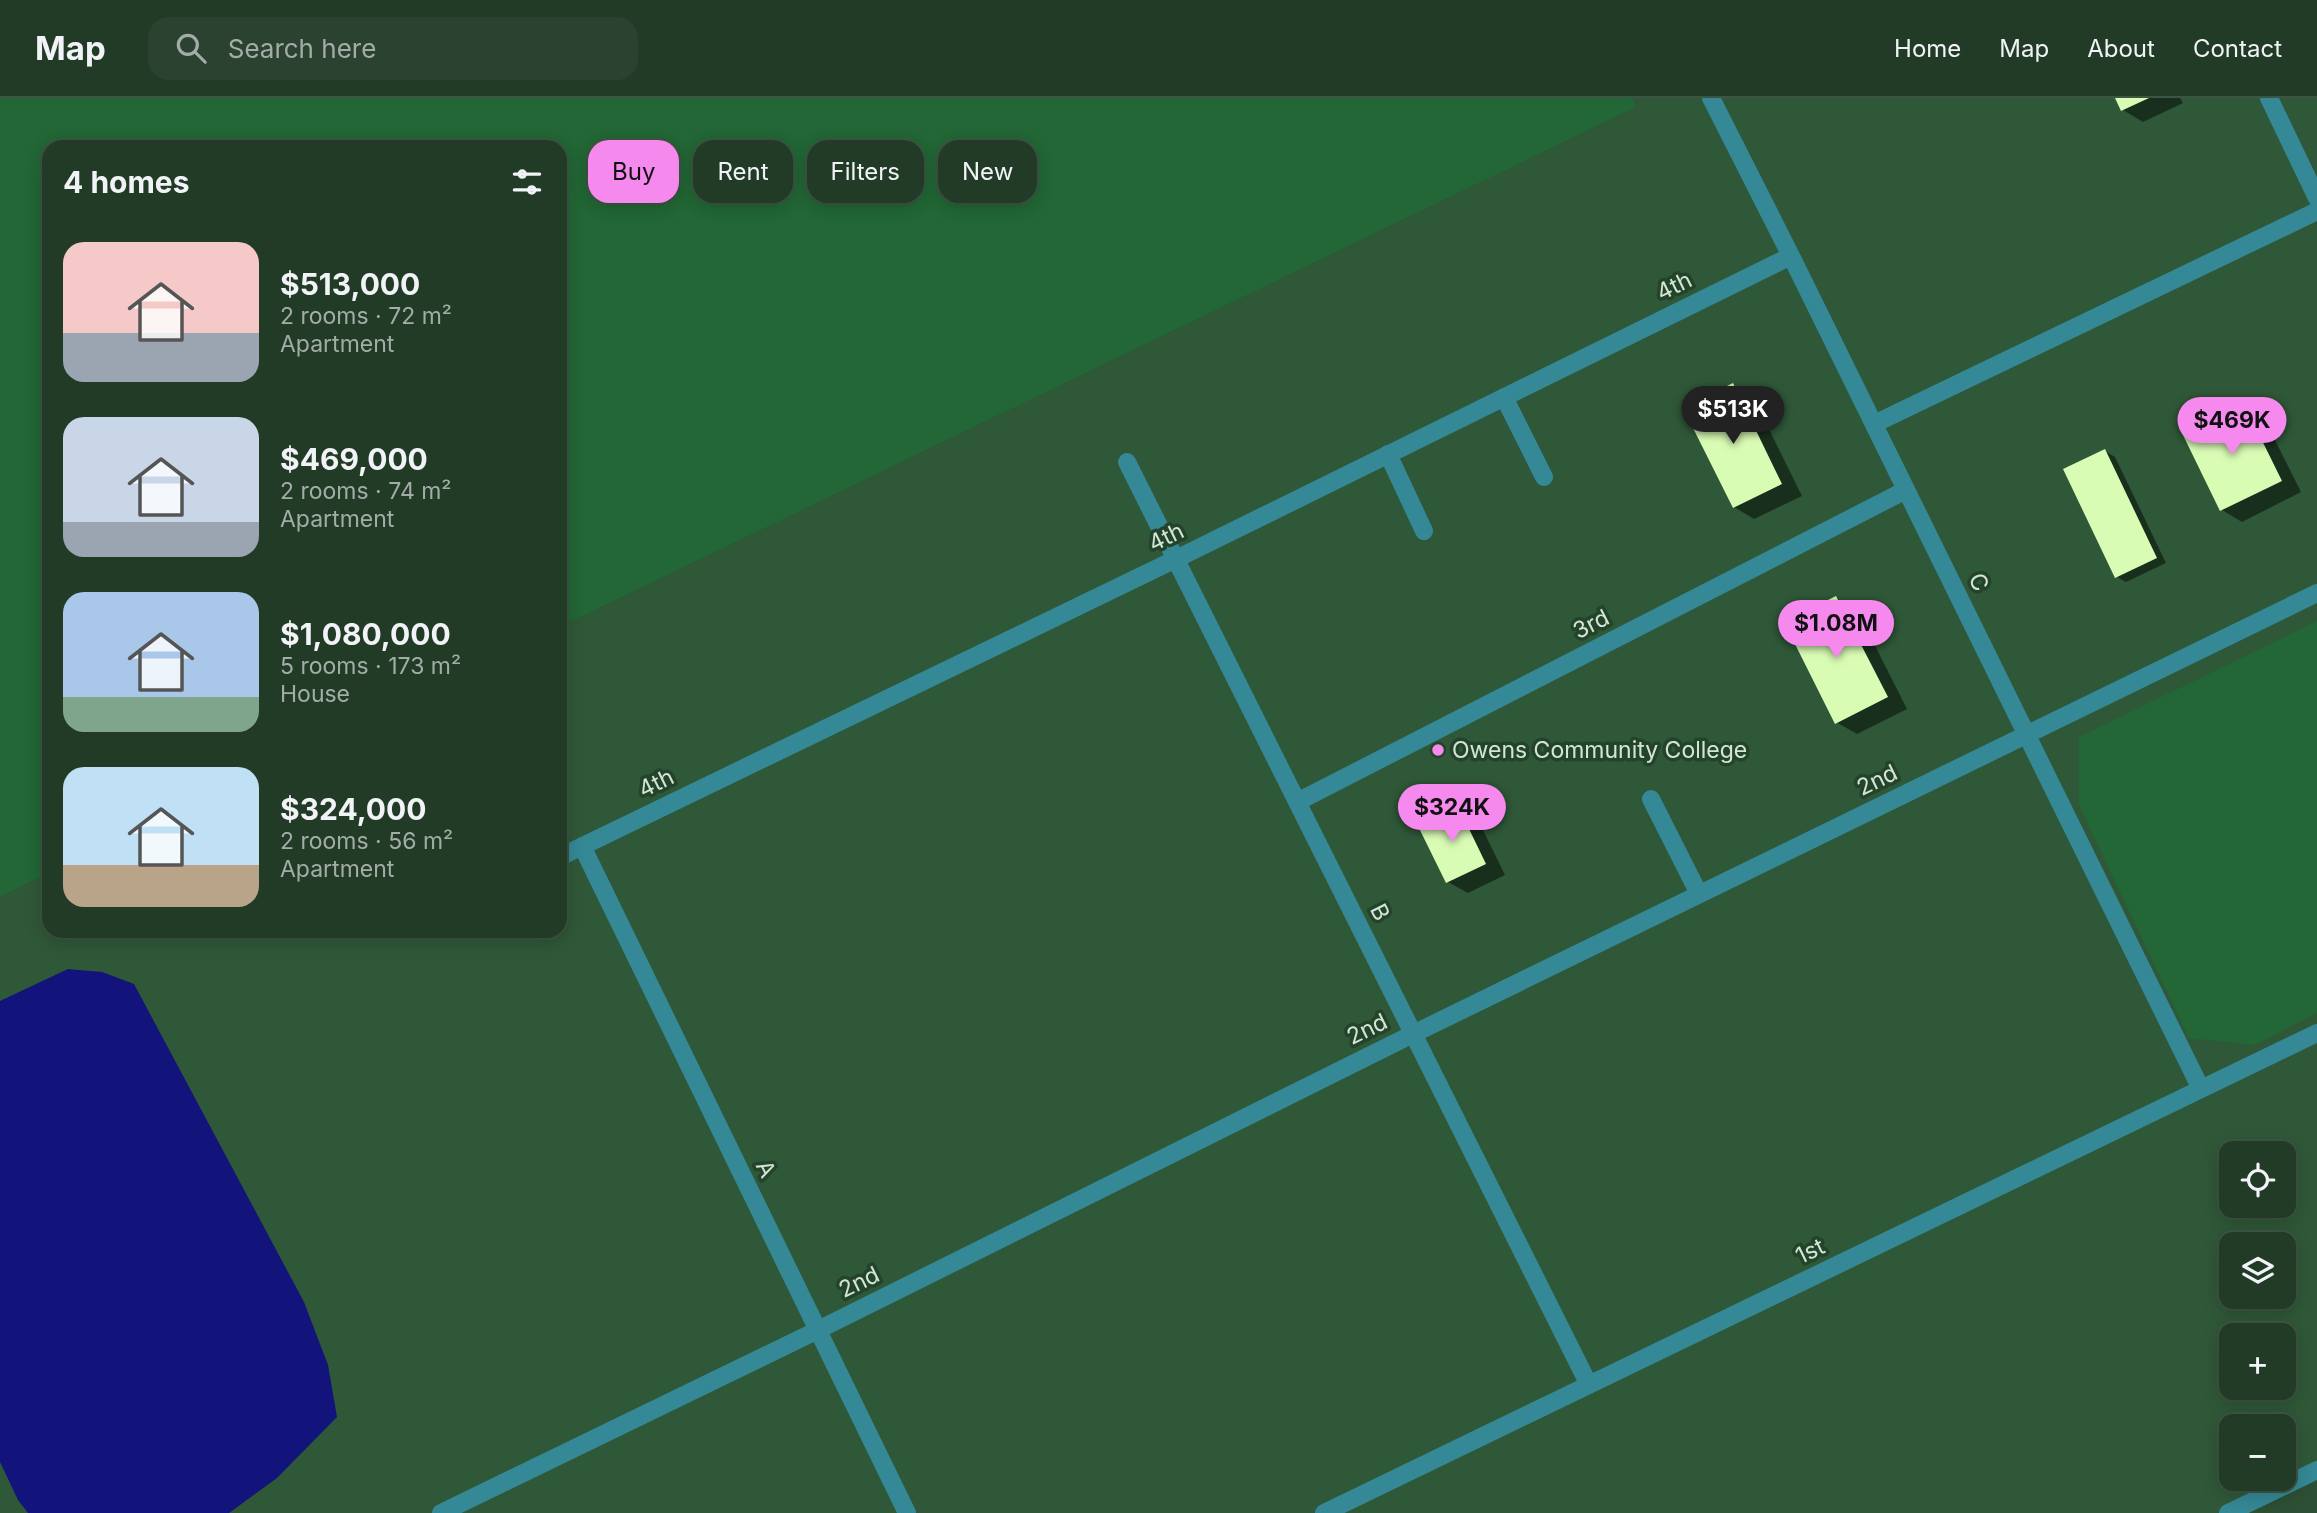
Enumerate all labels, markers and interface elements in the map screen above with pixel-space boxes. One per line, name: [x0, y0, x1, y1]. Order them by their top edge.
search box: [148, 17, 638, 80]
text: Map: [35, 28, 106, 68]
icon: search: [172, 29, 210, 67]
text: Search here: [228, 33, 376, 64]
text: Home: [1894, 34, 1961, 63]
text: Map: [1999, 34, 2049, 63]
text: About: [2087, 34, 2155, 63]
text: Contact: [2193, 34, 2282, 63]
chip: Buy: [588, 140, 679, 203]
chip: Rent: [693, 140, 793, 203]
chip: Filters: [807, 140, 924, 203]
chip: New: [938, 140, 1037, 203]
icon: filters: [508, 163, 546, 201]
text: 4 homes: [63, 164, 190, 200]
text: $513,000: [280, 266, 420, 302]
street label: 4th: [1652, 266, 1696, 306]
icon: home: [119, 270, 203, 354]
text: 2 rooms · 72 m²: [280, 302, 452, 330]
text: Apartment: [280, 330, 394, 358]
pin: $513K: [1684, 386, 1782, 446]
text: $513K: [1697, 395, 1769, 423]
pin: $469K: [2183, 398, 2281, 457]
text: $469K: [2193, 406, 2271, 434]
text: $469,000: [280, 441, 428, 477]
icon: home: [119, 445, 203, 529]
text: 2 rooms · 74 m²: [280, 477, 452, 505]
text: Apartment: [280, 505, 394, 533]
street label: 4th: [1144, 517, 1188, 557]
street label: C: [1963, 568, 1995, 596]
pin: $1.08M: [1779, 601, 1893, 660]
street label: 3rd: [1568, 603, 1614, 645]
text: $1.08M: [1794, 609, 1878, 637]
text: $1,080,000: [280, 616, 451, 652]
icon: home: [119, 620, 203, 704]
text: 5 rooms · 173 m²: [280, 652, 461, 680]
text: House: [280, 680, 350, 708]
place label: Owens Community College: [1452, 736, 1747, 764]
marker: Owens Community College: [1430, 742, 1446, 758]
street label: 2nd: [1852, 758, 1902, 802]
street label: 4th: [634, 763, 678, 803]
pin: $324K: [1403, 784, 1501, 844]
text: $324,000: [280, 791, 427, 827]
text: $324K: [1414, 793, 1490, 821]
icon: home: [119, 795, 203, 879]
text: 2 rooms · 56 m²: [280, 827, 453, 855]
text: Apartment: [280, 855, 394, 883]
street label: B: [1364, 899, 1396, 925]
street label: 2nd: [1342, 1007, 1392, 1051]
map controls: [2219, 1141, 2296, 1491]
button: locate: [2219, 1141, 2296, 1218]
street label: A: [750, 1156, 782, 1182]
street label: 1st: [1791, 1232, 1830, 1270]
button: layers: [2219, 1232, 2296, 1309]
street label: 2nd: [834, 1260, 884, 1304]
button: +: [2219, 1323, 2296, 1400]
button: −: [2219, 1414, 2296, 1491]

